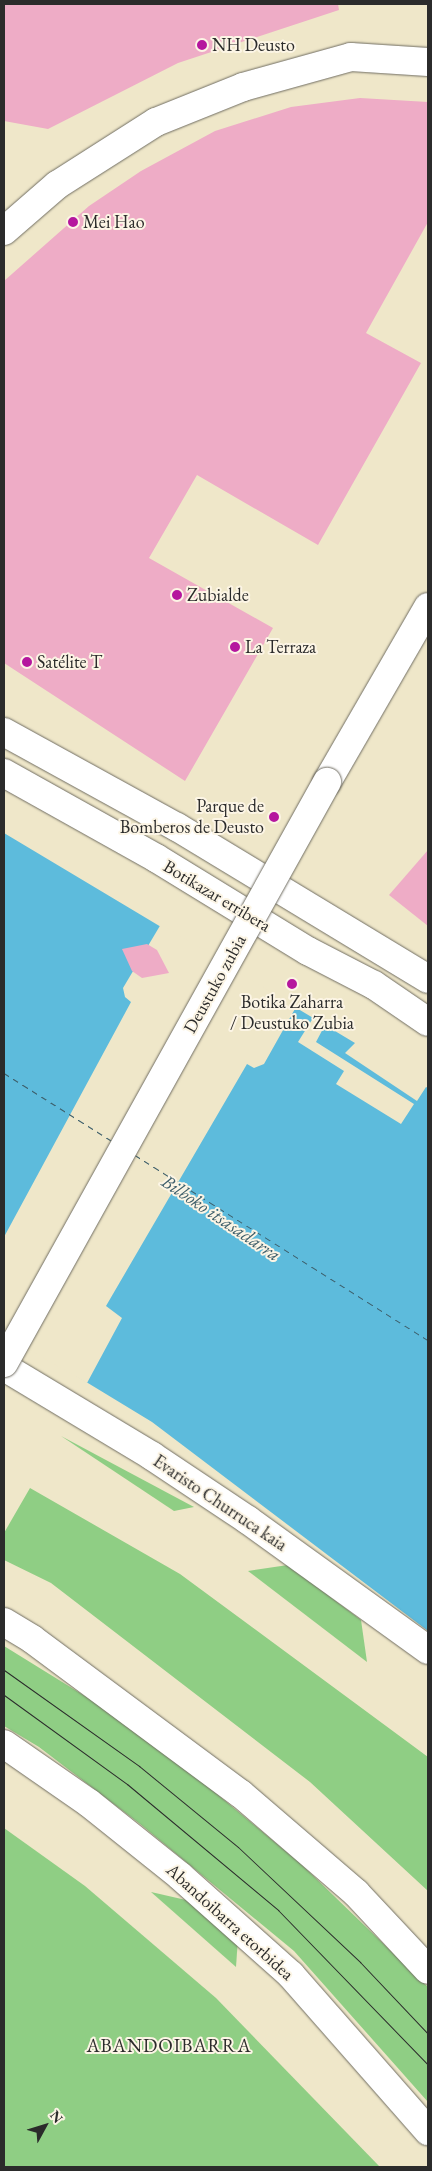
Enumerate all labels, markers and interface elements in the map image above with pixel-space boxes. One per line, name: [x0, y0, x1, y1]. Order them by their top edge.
place label: NH Deusto: [212, 34, 295, 56]
marker: NH Deusto: [196, 39, 208, 51]
place label: Mei Hao: [83, 211, 145, 233]
marker: Mei Hao: [67, 216, 79, 228]
place label: Zubialde: [187, 584, 249, 606]
marker: Zubialde: [171, 589, 183, 601]
place label: La Terraza: [245, 636, 316, 658]
marker: La Terraza: [229, 641, 241, 653]
place label: Satélite T: [37, 651, 102, 673]
marker: Satélite T: [21, 656, 33, 668]
place label: Parque de Bomberos de Deusto: [120, 796, 264, 839]
marker: Parque de Bomberos de Deusto: [268, 811, 280, 823]
street label: Botikazar erribera: [159, 856, 275, 936]
street label: Deustuko zubia: [179, 931, 251, 1037]
marker: Botika Zaharra / Deustuko Zubia: [286, 978, 298, 990]
place label: Botika Zaharra / Deustuko Zubia: [230, 992, 354, 1034]
water label: Bilboko itsasadarra: [157, 1170, 285, 1266]
street label: Evaristo Churruca kaia: [149, 1450, 291, 1556]
street label: Abandoibarra etorbidea: [162, 1859, 298, 1985]
district label: ABANDOIBARRA: [85, 2035, 253, 2057]
north arrow: [20, 2101, 70, 2151]
text: N: [46, 2106, 67, 2127]

